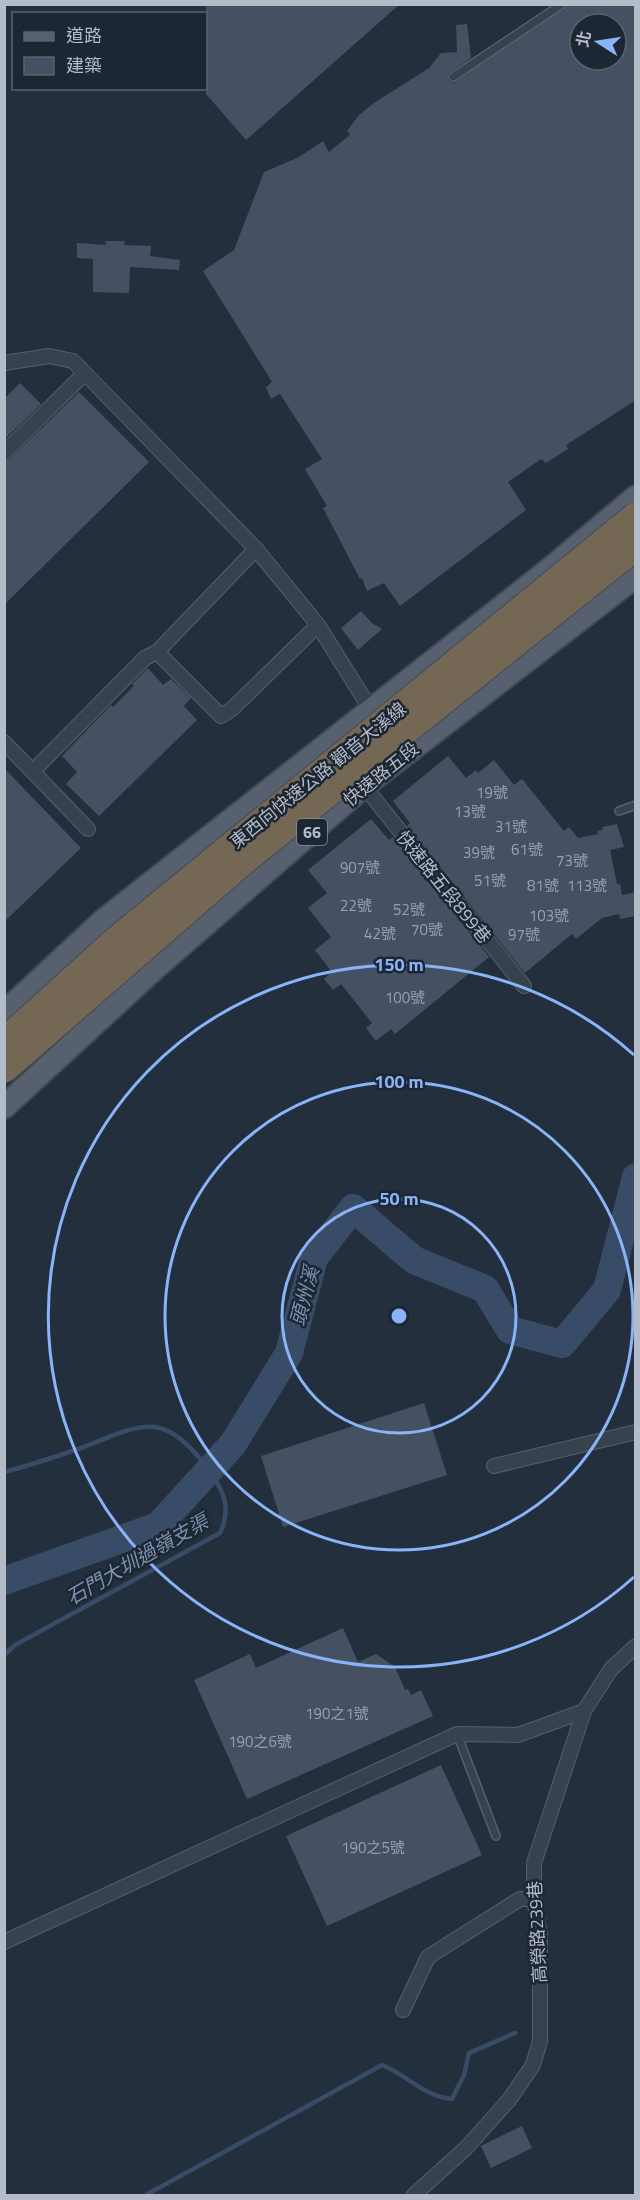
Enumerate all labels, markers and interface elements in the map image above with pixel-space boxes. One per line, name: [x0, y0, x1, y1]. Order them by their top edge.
legend: [12, 12, 207, 90]
north arrow: [568, 12, 628, 72]
text: 道路: [66, 22, 102, 49]
text: 北: [570, 29, 597, 49]
text: 建築: [66, 52, 102, 79]
street label: 東西向快速公路 觀音大溪線: [224, 695, 412, 855]
street label: 快速路五段: [338, 735, 424, 813]
house number: 19號: [476, 781, 508, 804]
house number: 13號: [454, 800, 486, 823]
house number: 31號: [495, 815, 527, 838]
road number: 66: [297, 819, 327, 845]
street label: 快速路五段899巷: [390, 825, 498, 949]
house number: 61號: [511, 838, 543, 861]
house number: 39號: [463, 841, 495, 864]
house number: 73號: [556, 849, 588, 872]
house number: 907號: [340, 856, 380, 879]
house number: 51號: [474, 869, 506, 892]
house number: 81號: [527, 874, 559, 897]
house number: 113號: [567, 874, 607, 897]
house number: 22號: [340, 894, 372, 917]
house number: 52號: [393, 898, 425, 921]
house number: 103號: [529, 904, 569, 927]
house number: 70號: [411, 918, 443, 941]
house number: 42號: [364, 922, 396, 945]
house number: 97號: [508, 923, 540, 946]
text: 150 m: [374, 951, 424, 978]
house number: 100號: [385, 986, 425, 1009]
text: 100 m: [374, 1068, 424, 1095]
text: 50 m: [379, 1185, 419, 1212]
water label: 頭州溪: [281, 1260, 328, 1329]
centre of rings: [389, 1306, 409, 1326]
water label: 石門大圳過嶺支渠: [60, 1504, 217, 1612]
house number: 190之1號: [305, 1702, 369, 1725]
house number: 190之6號: [228, 1730, 292, 1753]
house number: 190之5號: [341, 1836, 405, 1859]
street label: 高榮路239巷: [521, 1880, 553, 1984]

